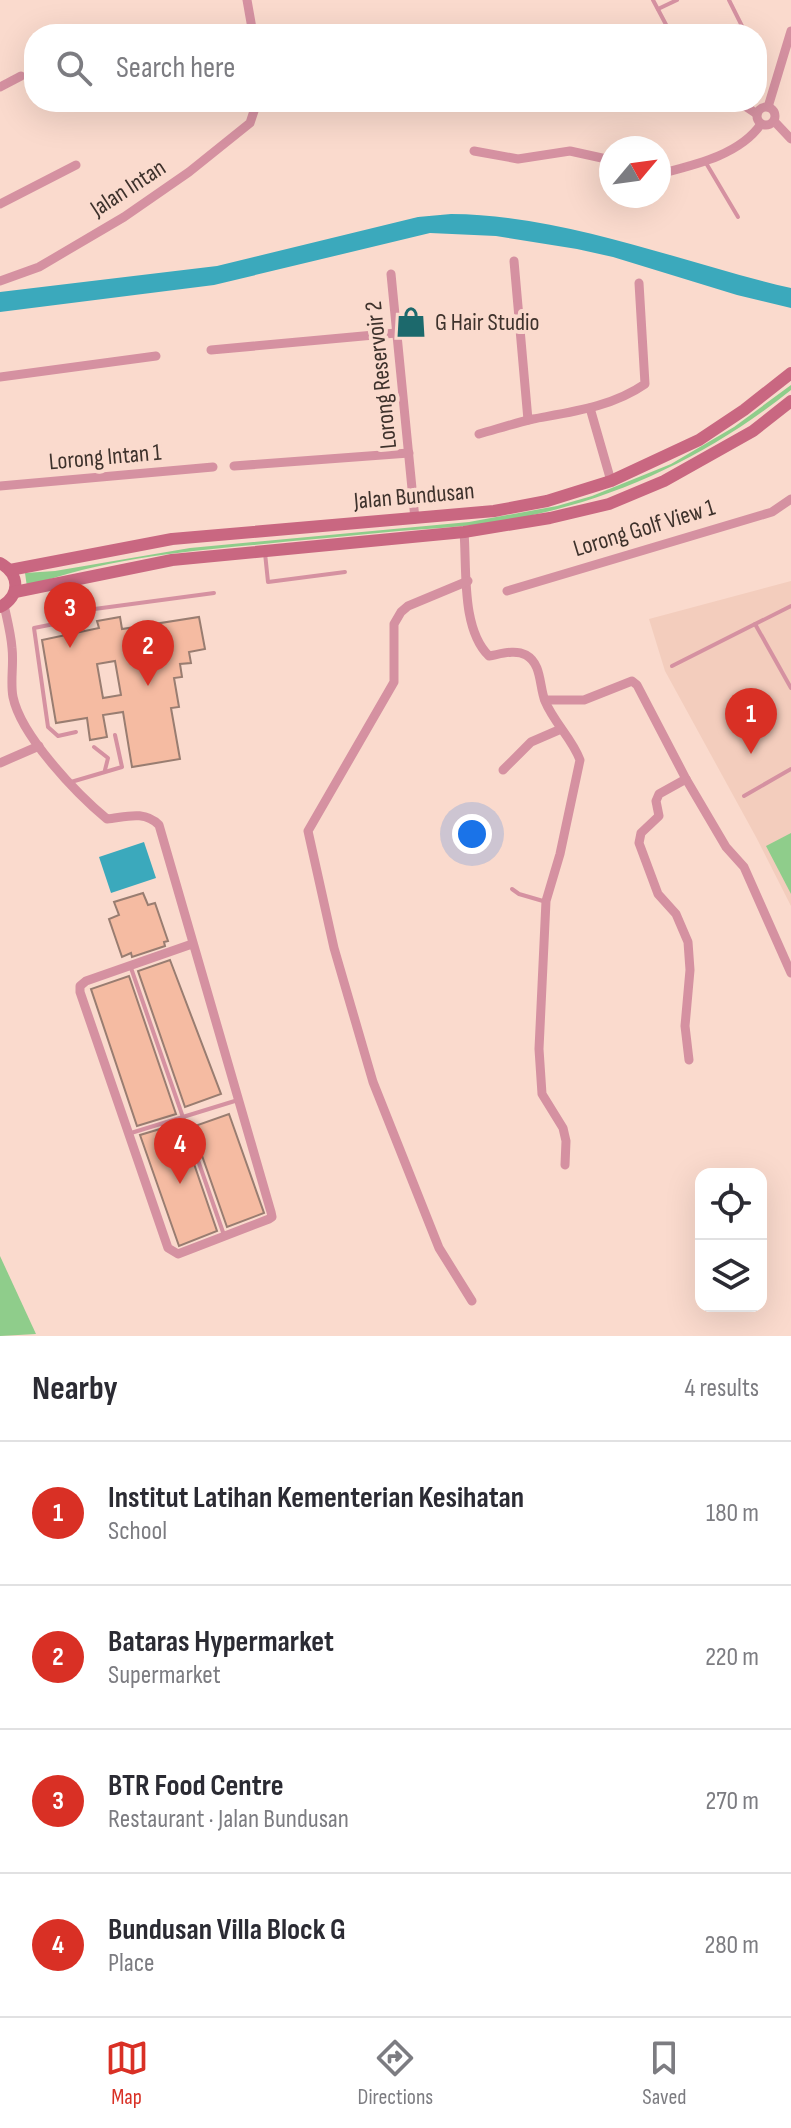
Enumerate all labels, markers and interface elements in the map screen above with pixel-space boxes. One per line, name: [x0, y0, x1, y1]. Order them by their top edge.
search box: [24, 24, 767, 112]
icon: search: [52, 46, 96, 90]
text: Search here: [116, 50, 235, 86]
north arrow: [599, 136, 671, 208]
street label: Jalan Intan: [84, 153, 171, 224]
street label: Lorong Reservoir 2: [359, 300, 403, 450]
shop icon: G Hair Studio: [394, 305, 428, 339]
place label: G Hair Studio: [435, 308, 540, 337]
street label: Lorong Intan 1: [47, 438, 163, 476]
street label: Jalan Bundusan: [351, 476, 476, 516]
street label: Lorong Golf View 1: [570, 493, 719, 563]
pin: 3: [44, 582, 96, 648]
pin: 2: [122, 620, 174, 686]
pin: 1: [725, 688, 777, 754]
your location: [452, 814, 492, 854]
pin: 4: [154, 1118, 206, 1184]
map controls: [695, 1168, 767, 1312]
button: locate: [695, 1168, 767, 1240]
button: layers: [695, 1240, 767, 1312]
text: Nearby: [32, 1368, 118, 1409]
text: 4 results: [684, 1373, 759, 1404]
text: Institut Latihan Kementerian Kesihatan: [108, 1480, 524, 1516]
text: 1: [53, 1498, 63, 1529]
text: 180 m: [706, 1498, 759, 1529]
text: School: [108, 1516, 167, 1547]
text: Bataras Hypermarket: [108, 1624, 334, 1660]
text: 2: [52, 1642, 64, 1673]
text: 220 m: [705, 1642, 759, 1673]
text: Supermarket: [108, 1660, 221, 1691]
text: BTR Food Centre: [108, 1768, 283, 1804]
text: 3: [52, 1786, 64, 1817]
text: 270 m: [706, 1786, 759, 1817]
text: Restaurant · Jalan Bundusan: [108, 1804, 349, 1835]
text: Bundusan Villa Block G: [108, 1912, 346, 1948]
text: 4: [52, 1930, 64, 1961]
text: 280 m: [704, 1930, 759, 1961]
text: Place: [108, 1948, 155, 1979]
tab: Map: [105, 2036, 149, 2111]
tab: Directions: [358, 2036, 433, 2111]
tab: Saved: [642, 2036, 686, 2111]

